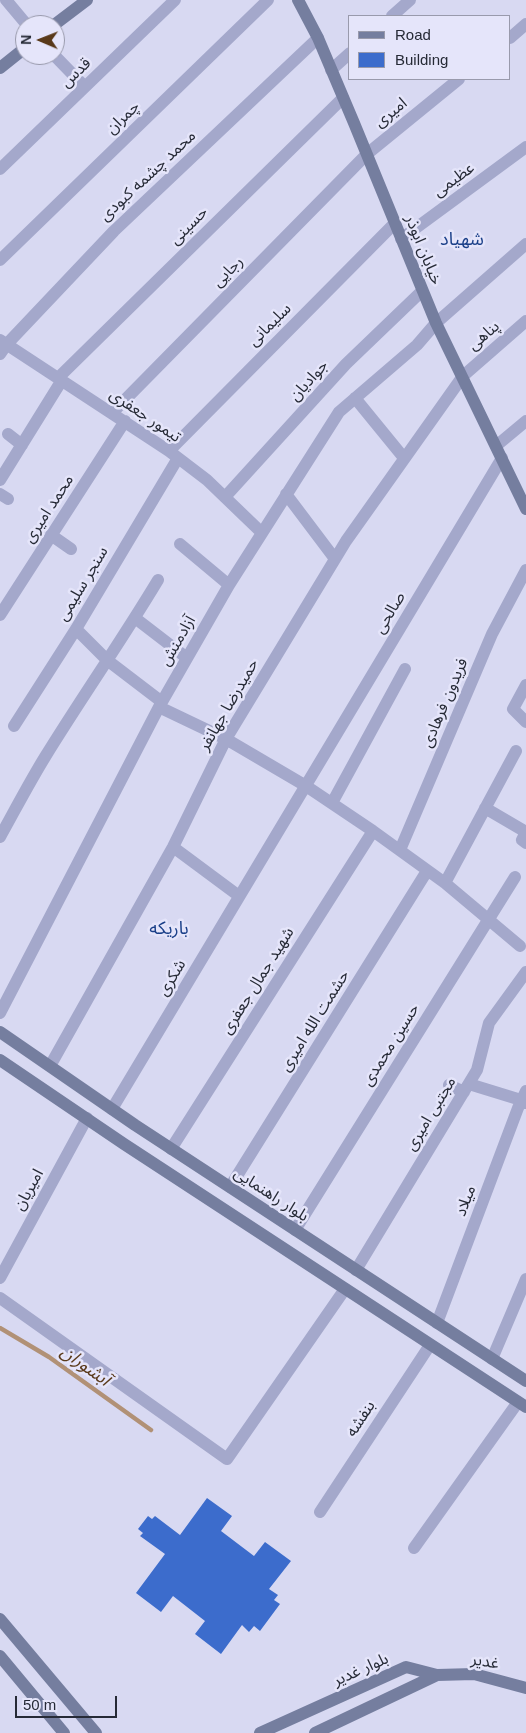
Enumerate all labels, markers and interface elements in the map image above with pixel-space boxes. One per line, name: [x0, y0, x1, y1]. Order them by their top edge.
north arrow: [15, 15, 65, 65]
legend: [348, 15, 511, 80]
text: Road: [395, 26, 431, 43]
text: N: [18, 35, 34, 45]
text: Building: [395, 51, 448, 68]
street label: قدس: [57, 54, 95, 92]
street label: امیری: [371, 94, 411, 132]
street label: چمران: [102, 97, 144, 139]
street label: محمد چشمه کبودی: [96, 126, 200, 226]
street label: عظیمی: [430, 159, 478, 201]
street label: حسینی: [166, 203, 212, 249]
street label: خیابان ابوذر: [400, 212, 446, 288]
district label: شهیاد: [440, 229, 484, 251]
street label: رجایی: [209, 253, 247, 291]
street label: سلیمانی: [244, 299, 296, 351]
street label: پناهی: [464, 317, 504, 355]
street label: جوادیان: [286, 356, 332, 406]
street label: تیمور جعفری: [106, 385, 184, 447]
street label: محمد امیری: [20, 471, 78, 547]
street label: سنجر سلیمی: [53, 543, 113, 625]
street label: صالحی: [370, 589, 410, 637]
street label: آزادمنش: [156, 612, 200, 670]
street label: فریدون فرهادی: [418, 655, 472, 751]
street label: حمیدرضا جهانفر: [195, 656, 263, 754]
district label: باریکه: [149, 918, 189, 940]
street label: شهید جمال جعفری: [217, 924, 299, 1038]
street label: شکری: [154, 956, 190, 1000]
street label: حشمت الله امیری: [276, 967, 354, 1075]
street label: حسین محمدی: [358, 1000, 424, 1090]
street label: مجتبی امیری: [401, 1074, 461, 1154]
street label: بلوار راهنمایی: [230, 1164, 312, 1226]
street label: امیریان: [10, 1166, 48, 1214]
street label: میلاد: [451, 1183, 481, 1219]
water label: آبشوران: [56, 1341, 114, 1391]
street label: بنفشه: [342, 1397, 380, 1441]
street label: بلوار غدیر: [330, 1649, 392, 1691]
street label: غدیر: [470, 1650, 500, 1674]
scale bar: [18, 1686, 120, 1718]
text: 50 m: [23, 1696, 56, 1713]

